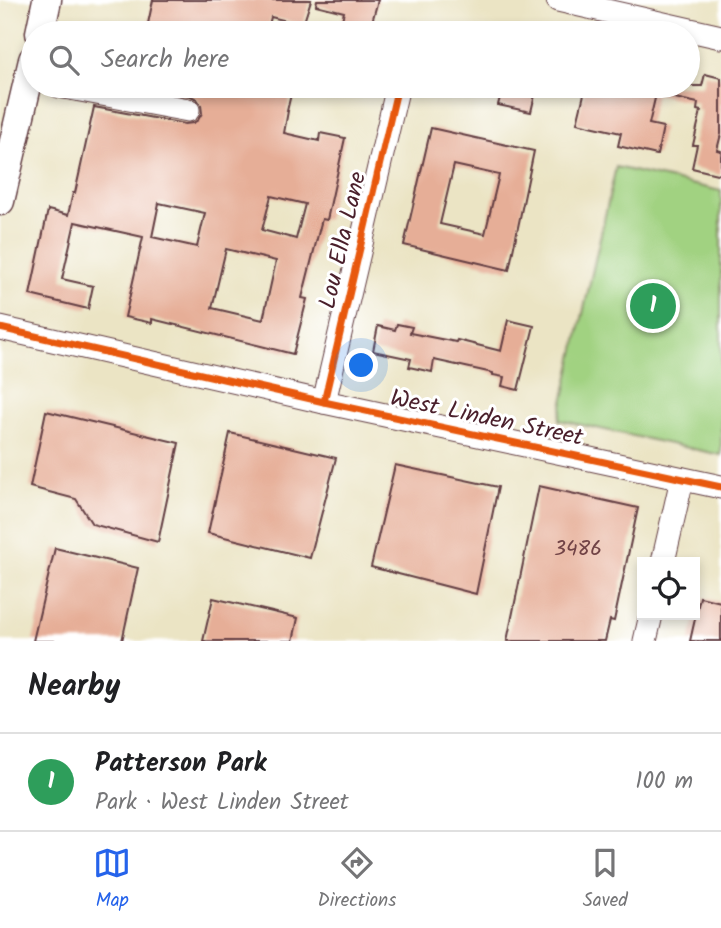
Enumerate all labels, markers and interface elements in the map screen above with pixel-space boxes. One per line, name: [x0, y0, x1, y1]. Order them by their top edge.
search box: [21, 21, 700, 98]
text: Search here: [101, 39, 229, 81]
icon: search: [45, 41, 83, 79]
street label: Lou Ella Lane: [309, 168, 378, 313]
pin: 1: [630, 280, 676, 332]
your location: [344, 348, 378, 382]
street label: West Linden Street: [387, 379, 587, 458]
house number: 3486: [554, 533, 602, 566]
map controls: [637, 557, 700, 620]
button: locate: [637, 557, 700, 620]
text: Nearby: [28, 663, 120, 711]
text: Patterson Park: [95, 743, 266, 785]
text: 1: [48, 764, 54, 800]
text: 100 m: [635, 764, 693, 800]
text: Park · West Linden Street: [95, 785, 349, 821]
tab: Map: [93, 844, 131, 916]
tab: Directions: [318, 844, 396, 916]
tab: Saved: [583, 844, 628, 916]

